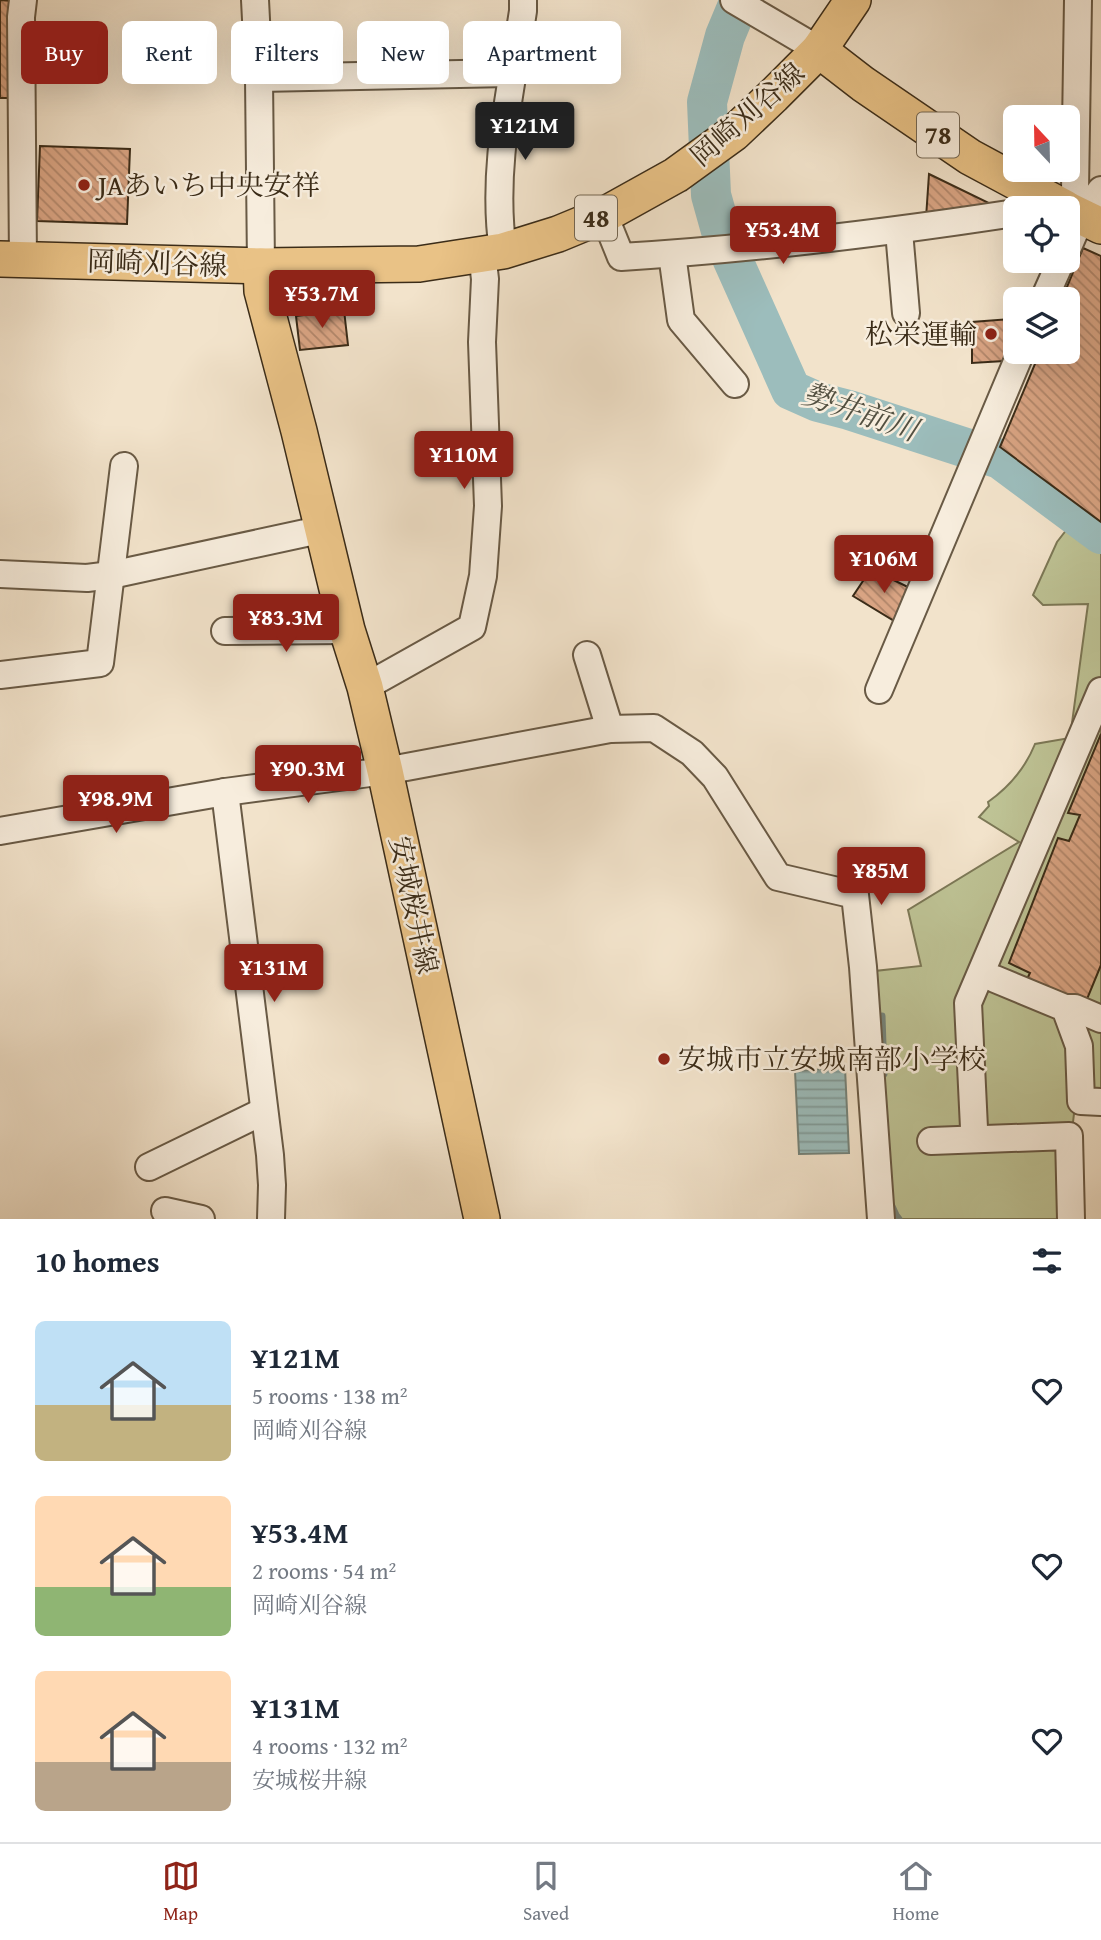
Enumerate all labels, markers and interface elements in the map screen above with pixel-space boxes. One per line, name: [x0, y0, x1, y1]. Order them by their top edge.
chip: Buy: [21, 21, 108, 84]
chip: Rent: [122, 21, 217, 84]
chip: Filters: [231, 21, 343, 84]
chip: New: [357, 21, 449, 84]
chip: Apartment: [463, 21, 621, 84]
street label: 岡崎刈谷線: [680, 52, 813, 175]
pin: ¥121M: [476, 102, 574, 162]
north arrow: [1003, 105, 1080, 182]
map controls: [1003, 105, 1080, 364]
text: ¥121M: [491, 108, 559, 141]
road number: 78: [917, 112, 959, 158]
place label: JAあいち中央安祥: [95, 164, 320, 205]
marker: JAあいち中央安祥: [76, 177, 92, 193]
road number: 48: [575, 196, 617, 240]
button: locate: [1003, 196, 1080, 273]
pin: ¥53.4M: [726, 206, 840, 266]
text: ¥53.4M: [746, 212, 820, 245]
street label: 岡崎刈谷線: [86, 240, 228, 285]
pin: ¥53.7M: [265, 270, 379, 330]
text: ¥53.7M: [285, 276, 359, 309]
button: layers: [1003, 287, 1080, 364]
place label: 松栄運輸: [865, 313, 977, 354]
marker: 松栄運輸: [983, 326, 999, 342]
water label: 勢井前川: [796, 371, 927, 452]
pin: ¥110M: [415, 432, 513, 491]
text: ¥110M: [430, 437, 498, 470]
pin: ¥106M: [835, 536, 933, 595]
text: ¥106M: [850, 541, 918, 574]
pin: ¥83.3M: [229, 594, 343, 654]
text: ¥83.3M: [249, 600, 323, 633]
pin: ¥90.3M: [251, 746, 365, 805]
text: ¥90.3M: [271, 751, 345, 784]
pin: ¥98.9M: [59, 776, 173, 835]
text: ¥98.9M: [79, 781, 153, 814]
street label: 安城桜井線: [380, 832, 449, 978]
pin: ¥85M: [840, 848, 922, 907]
text: ¥85M: [853, 853, 909, 886]
pin: ¥131M: [225, 944, 323, 1004]
text: ¥131M: [240, 950, 308, 983]
place label: 安城市立安城南部小学校: [678, 1038, 986, 1079]
marker: 安城市立安城南部小学校: [656, 1051, 672, 1067]
text: 10 homes: [35, 1239, 160, 1283]
icon: filters: [1028, 1242, 1066, 1280]
text: ¥121M: [252, 1335, 340, 1379]
icon: home: [91, 1349, 175, 1433]
icon: heart: [1028, 1372, 1066, 1410]
text: 5 rooms · 138 m²: [252, 1379, 407, 1412]
text: 岡崎刈谷線: [252, 1413, 367, 1446]
text: ¥53.4M: [252, 1510, 348, 1554]
icon: home: [91, 1524, 175, 1608]
icon: heart: [1028, 1547, 1066, 1585]
text: 2 rooms · 54 m²: [252, 1554, 396, 1587]
text: 岡崎刈谷線: [252, 1588, 367, 1621]
text: ¥131M: [252, 1685, 340, 1729]
icon: home: [91, 1699, 175, 1783]
icon: heart: [1028, 1722, 1066, 1760]
text: 4 rooms · 132 m²: [252, 1729, 407, 1762]
text: 安城桜井線: [252, 1763, 367, 1796]
tab: Map: [162, 1857, 200, 1927]
tab: Saved: [523, 1857, 569, 1927]
tab: Home: [893, 1857, 939, 1927]

